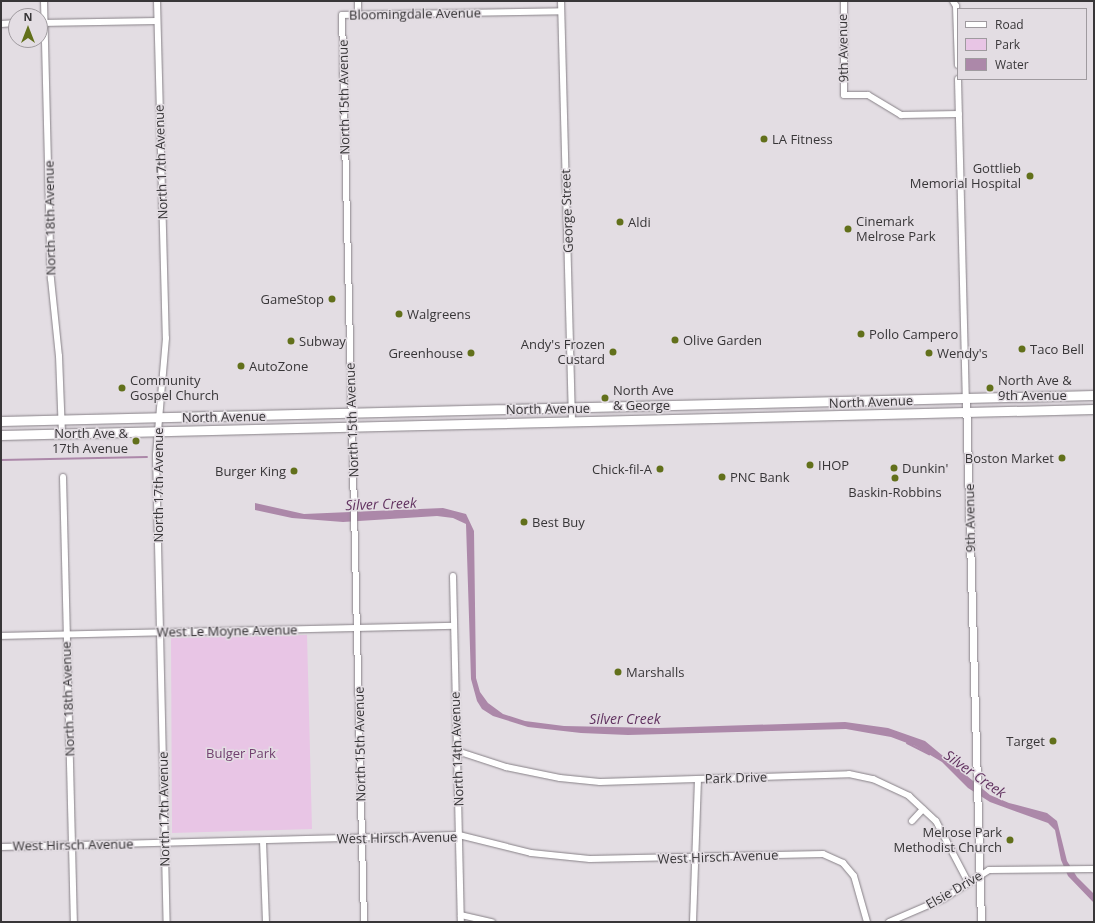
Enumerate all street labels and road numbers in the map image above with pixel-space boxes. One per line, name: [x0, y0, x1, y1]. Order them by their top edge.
street label: Bloomingdale Avenue: [349, 5, 481, 23]
street label: 9th Avenue: [835, 14, 851, 82]
street label: North 15th Avenue: [335, 39, 353, 155]
street label: North 17th Avenue: [151, 104, 171, 220]
street label: North 18th Avenue: [41, 160, 59, 276]
street label: George Street: [558, 169, 576, 253]
street label: North 15th Avenue: [342, 362, 362, 478]
street label: North Avenue: [829, 393, 913, 411]
street label: North Avenue: [506, 400, 590, 418]
street label: North Avenue: [182, 408, 266, 426]
street label: North 17th Avenue: [150, 427, 166, 543]
street label: 9th Avenue: [962, 484, 978, 552]
street label: West Le Moyne Avenue: [156, 622, 298, 640]
street label: North 18th Avenue: [58, 641, 78, 757]
street label: North 15th Avenue: [351, 686, 369, 802]
street label: North 14th Avenue: [447, 691, 467, 807]
street label: North 17th Avenue: [155, 751, 173, 867]
street label: Park Drive: [705, 769, 767, 787]
street label: West Hirsch Avenue: [337, 829, 457, 847]
street label: West Hirsch Avenue: [13, 836, 133, 854]
street label: West Hirsch Avenue: [657, 847, 779, 867]
street label: Elsie Drive: [923, 868, 985, 912]

